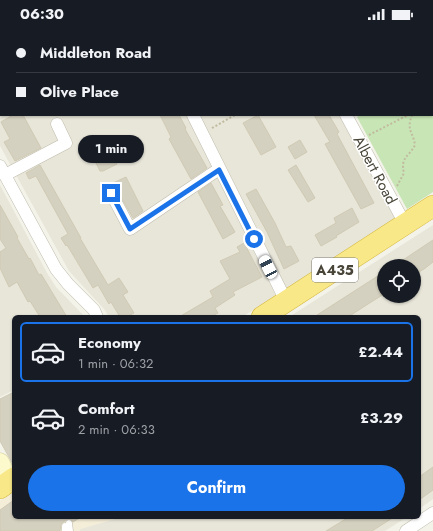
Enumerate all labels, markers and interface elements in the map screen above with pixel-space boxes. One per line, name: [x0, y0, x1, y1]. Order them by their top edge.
text: 06:30: [20, 3, 64, 25]
text: Middleton Road: [40, 42, 151, 64]
text: Olive Place: [40, 81, 119, 103]
street label: Albert Road: [348, 132, 402, 208]
callout: 1 min: [78, 135, 144, 163]
text: 1 min: [95, 139, 127, 158]
route end: [102, 184, 120, 202]
route start: [245, 230, 263, 248]
car: [257, 254, 279, 280]
road number: A435: [312, 258, 358, 282]
map controls: [377, 259, 421, 303]
button: locate: [377, 259, 421, 303]
text: Economy: [78, 332, 141, 354]
icon: car: [30, 334, 66, 370]
text: £2.44: [358, 341, 403, 363]
text: 1 min · 06:32: [78, 354, 153, 373]
text: Comfort: [78, 398, 135, 420]
icon: car: [30, 400, 66, 436]
text: £3.29: [360, 407, 403, 429]
text: 2 min · 06:33: [78, 420, 155, 439]
button: Confirm: [28, 465, 405, 511]

